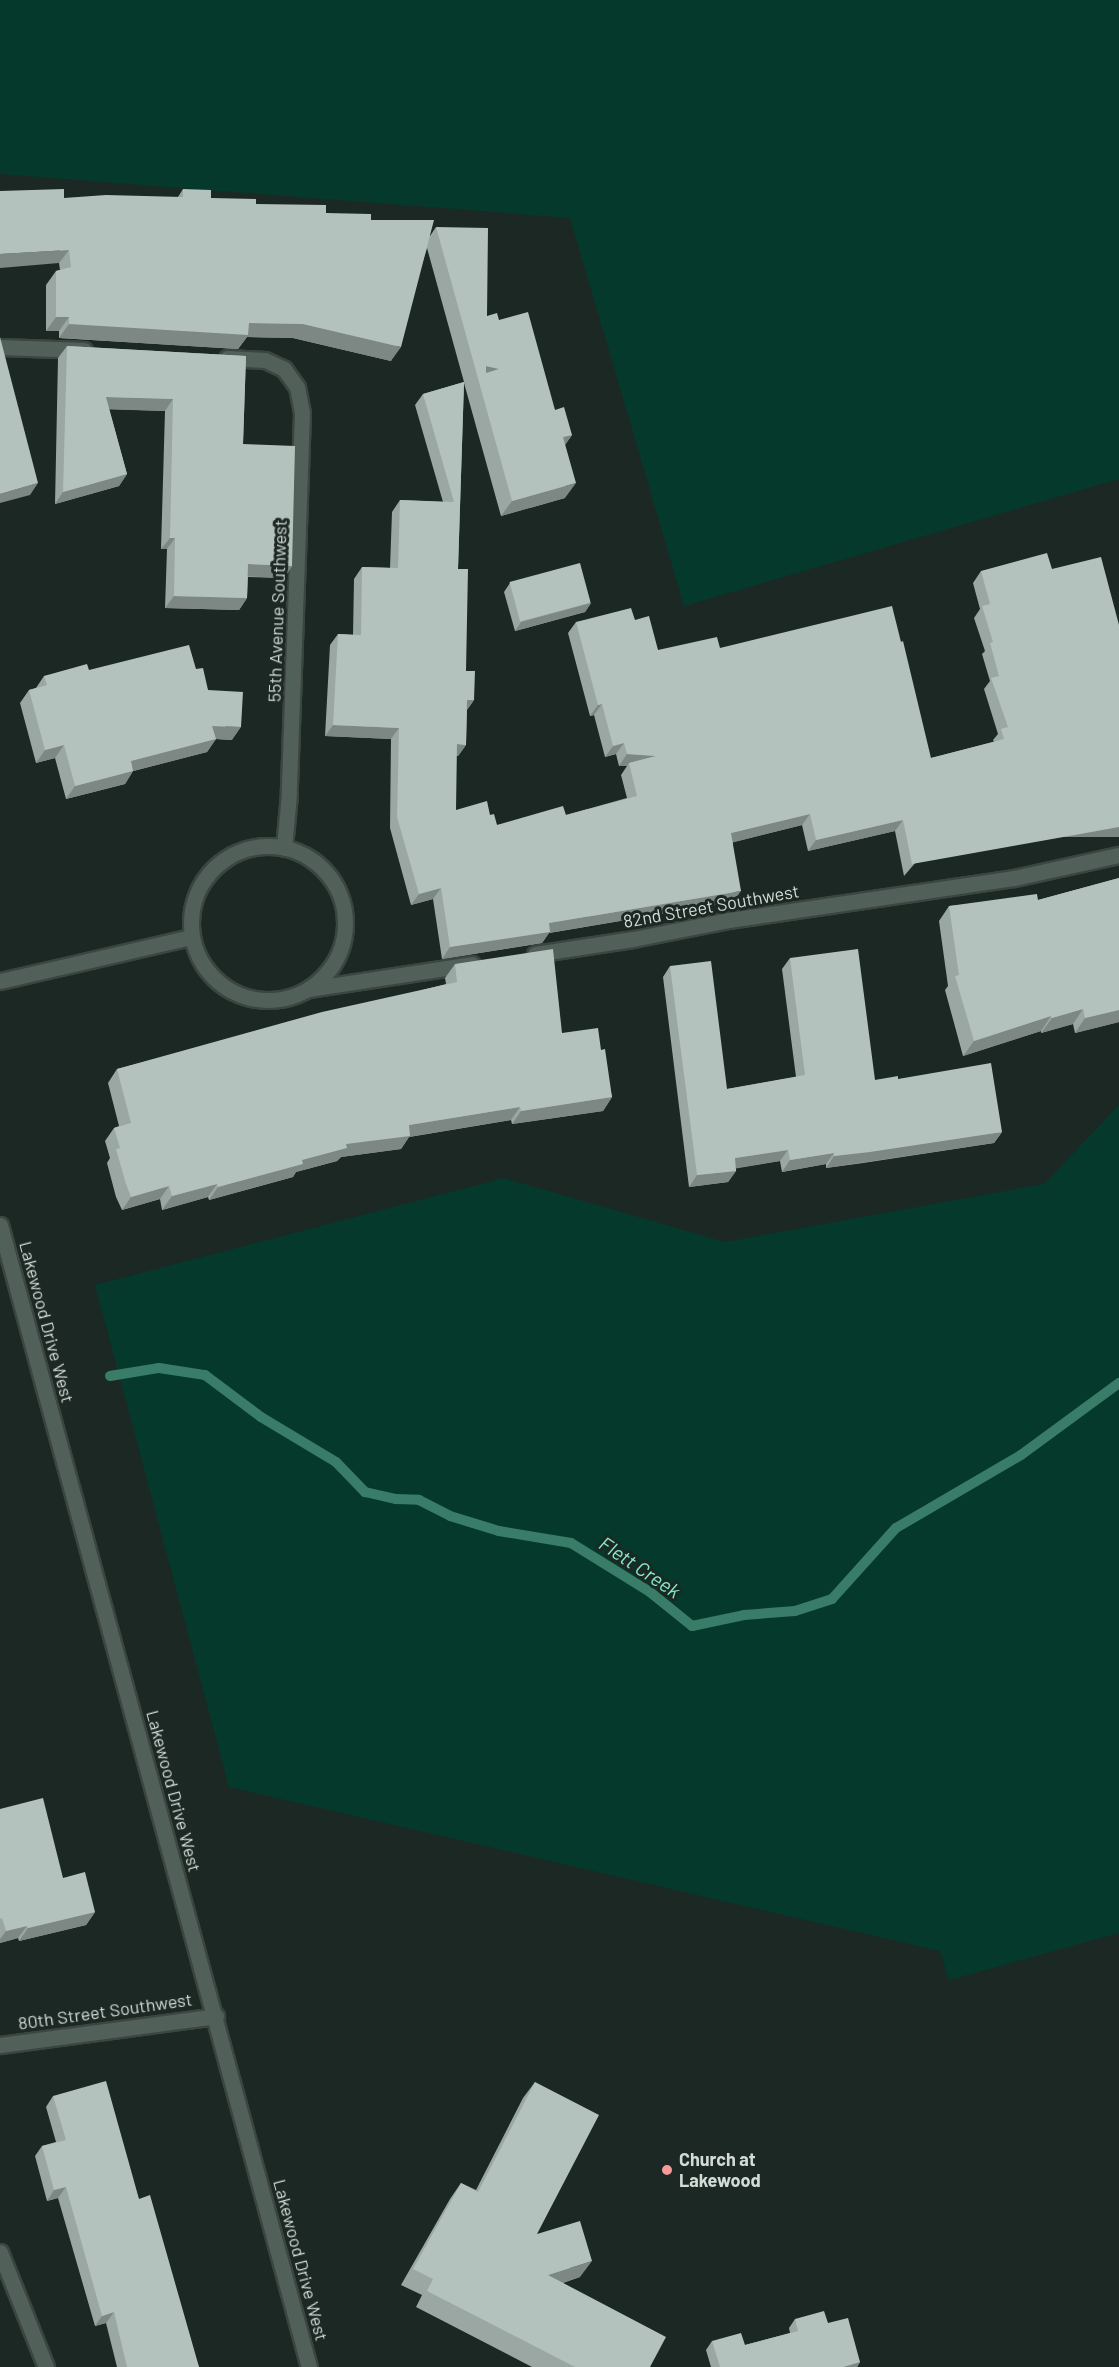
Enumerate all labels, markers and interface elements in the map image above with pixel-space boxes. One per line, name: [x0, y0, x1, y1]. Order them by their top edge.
street label: 55th Avenue Southwest: [263, 519, 291, 703]
street label: 82nd Street Southwest: [621, 880, 801, 932]
street label: Lakewood Drive West: [15, 1239, 79, 1405]
water label: Flett Creek: [595, 1531, 685, 1603]
street label: Lakewood Drive West: [142, 1708, 206, 1874]
street label: 80th Street Southwest: [17, 1988, 193, 2034]
place label: Church at Lakewood: [679, 2149, 761, 2192]
marker: Church at Lakewood: [660, 2163, 674, 2177]
street label: Lakewood Drive West: [269, 2177, 333, 2343]

